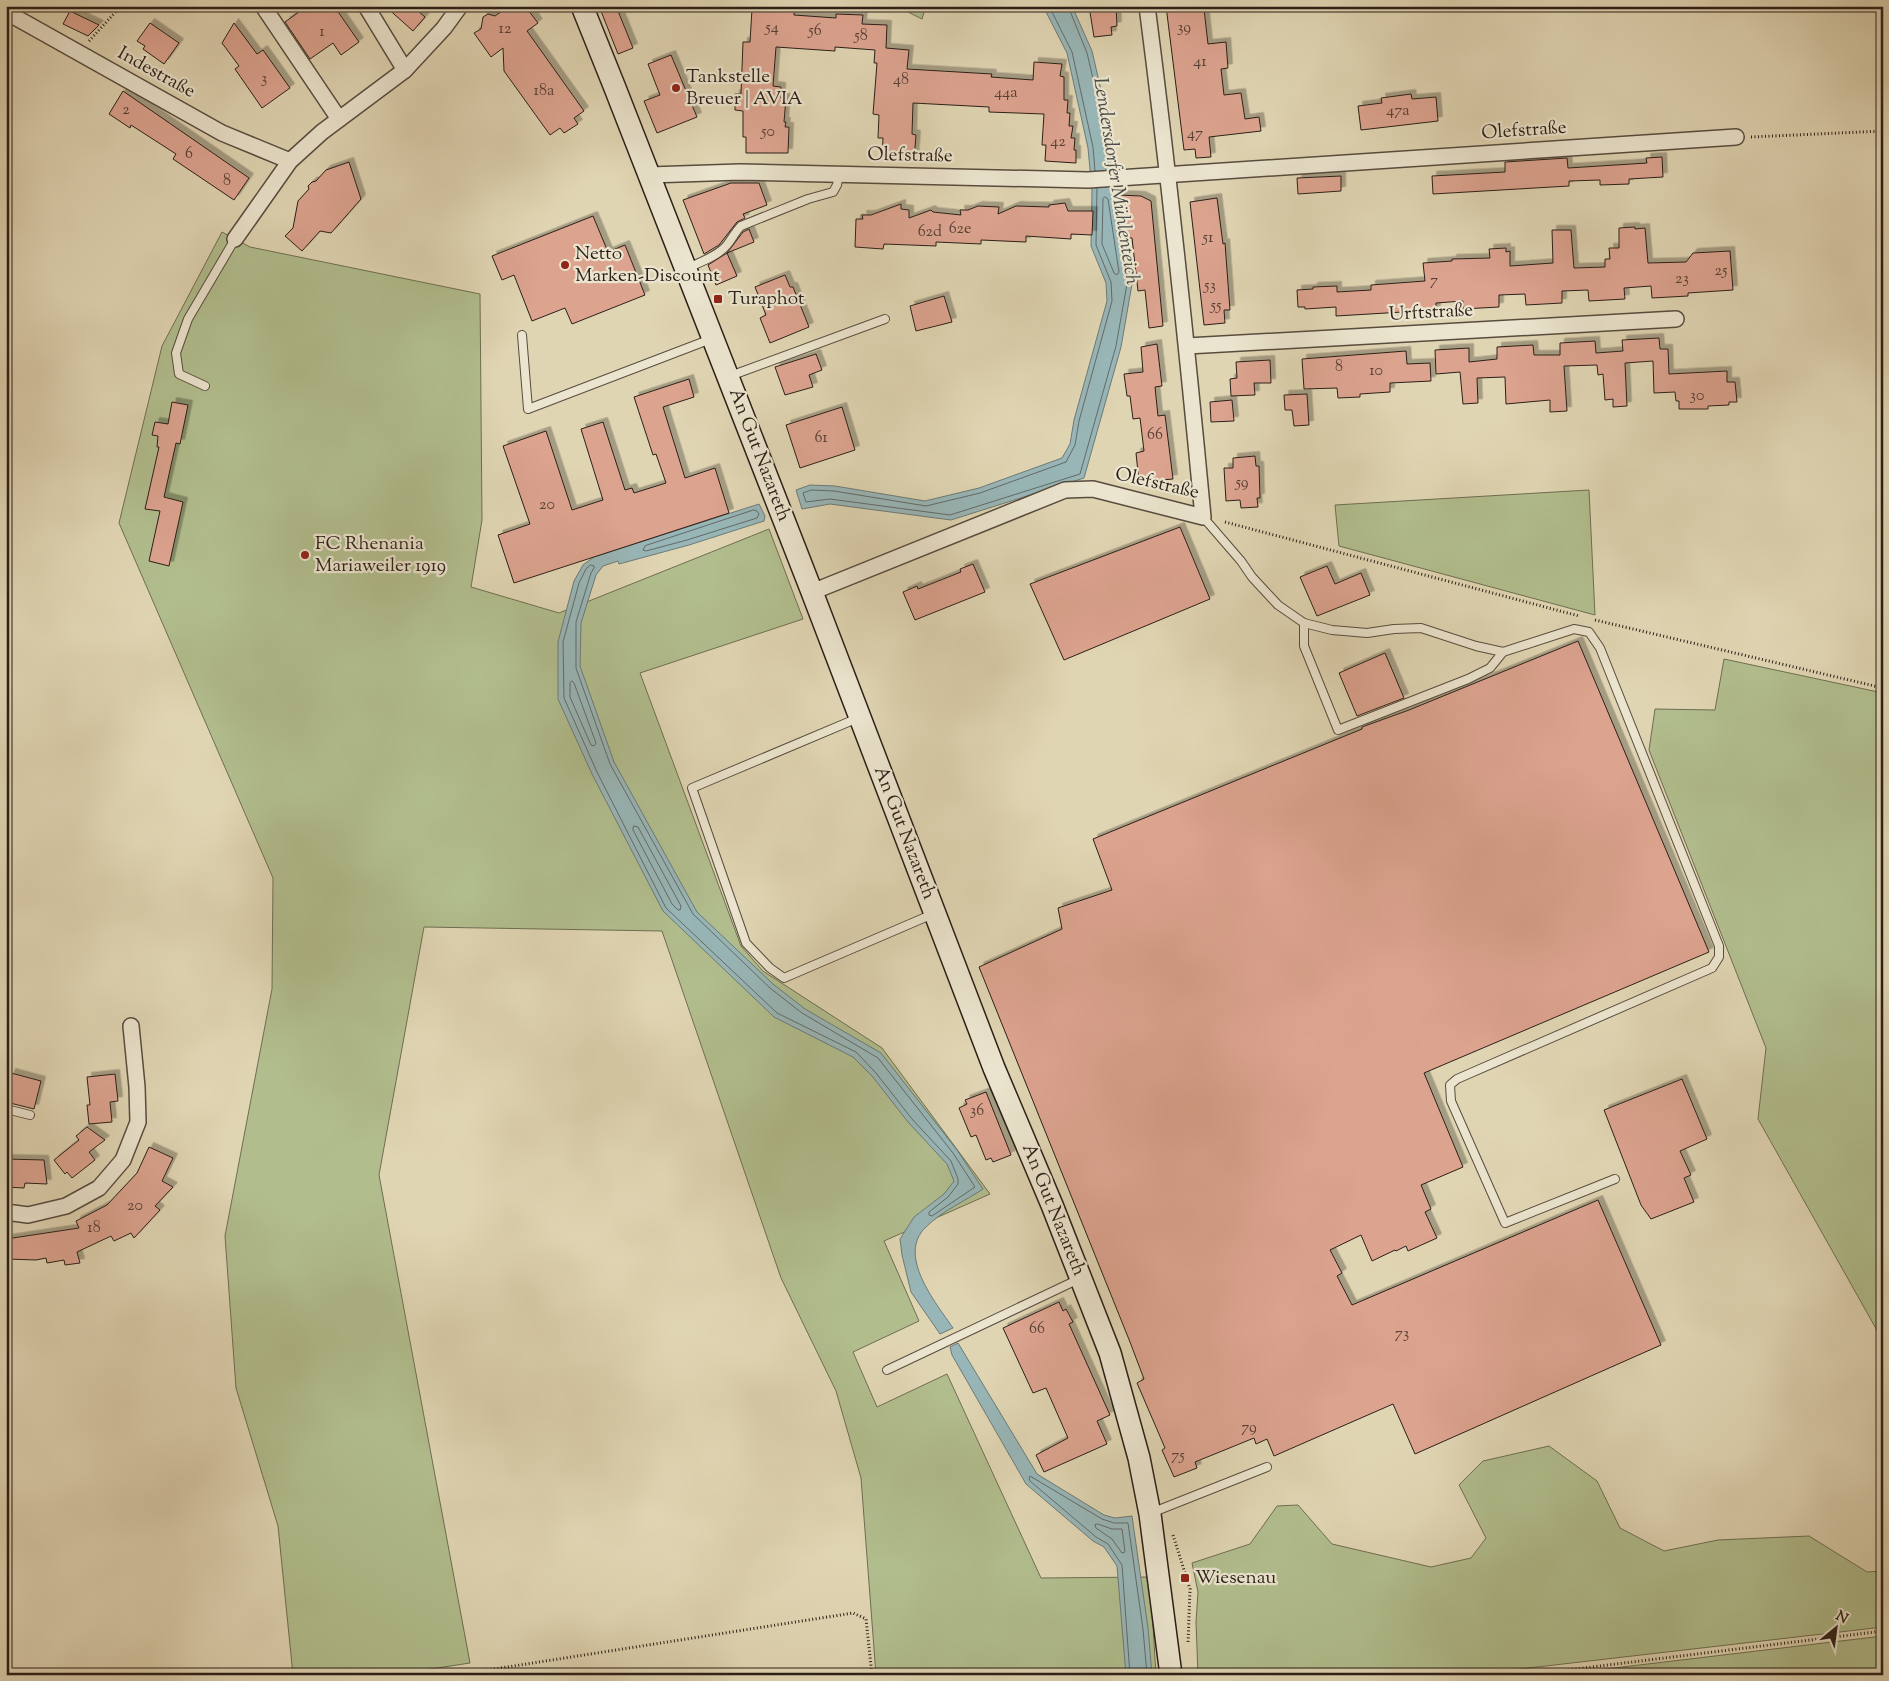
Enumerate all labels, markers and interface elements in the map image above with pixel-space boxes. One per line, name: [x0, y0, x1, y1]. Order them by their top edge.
house number: 54: [764, 17, 779, 40]
house number: 39: [1177, 17, 1191, 40]
house number: 12: [499, 18, 512, 41]
house number: 56: [807, 20, 822, 43]
house number: 1: [319, 21, 325, 44]
house number: 58: [853, 25, 868, 48]
street label: Indestraße: [112, 40, 200, 106]
house number: 41: [1193, 51, 1207, 74]
place label: Tankstelle Breuer | AVIA: [686, 64, 803, 113]
house number: 3: [261, 68, 267, 91]
house number: 48: [893, 69, 909, 92]
water label: Lendersdorfer Mühlenteich: [1084, 75, 1146, 287]
house number: 18a: [534, 80, 555, 103]
marker: Tankstelle Breuer | AVIA: [670, 82, 682, 94]
house number: 44a: [994, 82, 1018, 105]
house number: 2: [122, 99, 130, 122]
house number: 47a: [1386, 100, 1410, 123]
street label: Olefstraße: [1480, 115, 1568, 147]
house number: 50: [760, 121, 775, 144]
house number: 47: [1187, 123, 1203, 146]
house number: 42: [1050, 131, 1066, 154]
street label: Olefstraße: [867, 142, 953, 170]
house number: 6: [185, 143, 193, 166]
house number: 8: [223, 170, 231, 193]
house number: 62e: [949, 218, 971, 241]
house number: 62d: [918, 221, 942, 244]
house number: 51: [1202, 227, 1214, 250]
place label: Netto Marken-Discount: [575, 241, 720, 290]
marker: Netto Marken-Discount: [559, 259, 571, 271]
house number: 25: [1715, 260, 1728, 283]
house number: 23: [1675, 268, 1689, 291]
house number: 7: [1430, 270, 1438, 293]
house number: 53: [1203, 275, 1216, 298]
place label: Turaphot: [728, 286, 805, 313]
marker: Turaphot: [712, 293, 724, 305]
house number: 55: [1209, 295, 1222, 318]
street label: Urftstraße: [1388, 297, 1474, 329]
house number: 8: [1335, 356, 1343, 379]
house number: 10: [1369, 360, 1383, 383]
street label: An Gut Nazareth: [721, 384, 797, 526]
house number: 30: [1690, 385, 1704, 408]
house number: 66: [1147, 424, 1163, 447]
house number: 61: [814, 427, 828, 450]
street label: Olefstraße: [1112, 461, 1202, 507]
house number: 59: [1234, 472, 1249, 495]
house number: 20: [539, 494, 555, 517]
place label: FC Rhenania Mariaweiler 1919: [315, 531, 446, 580]
marker: FC Rhenania Mariaweiler 1919: [299, 549, 311, 561]
street label: An Gut Nazareth: [866, 762, 942, 904]
house number: 36: [970, 1100, 984, 1123]
street label: An Gut Nazareth: [1014, 1140, 1092, 1280]
house number: 20: [127, 1195, 143, 1218]
house number: 18: [87, 1217, 101, 1240]
house number: 66: [1029, 1318, 1045, 1341]
house number: 73: [1395, 1323, 1409, 1346]
house number: 79: [1241, 1417, 1257, 1440]
house number: 75: [1171, 1445, 1185, 1468]
place label: Wiesenau: [1195, 1565, 1276, 1592]
marker: Wiesenau: [1179, 1572, 1191, 1584]
north arrow: [1812, 1604, 1862, 1654]
text: N: [1832, 1607, 1851, 1630]

